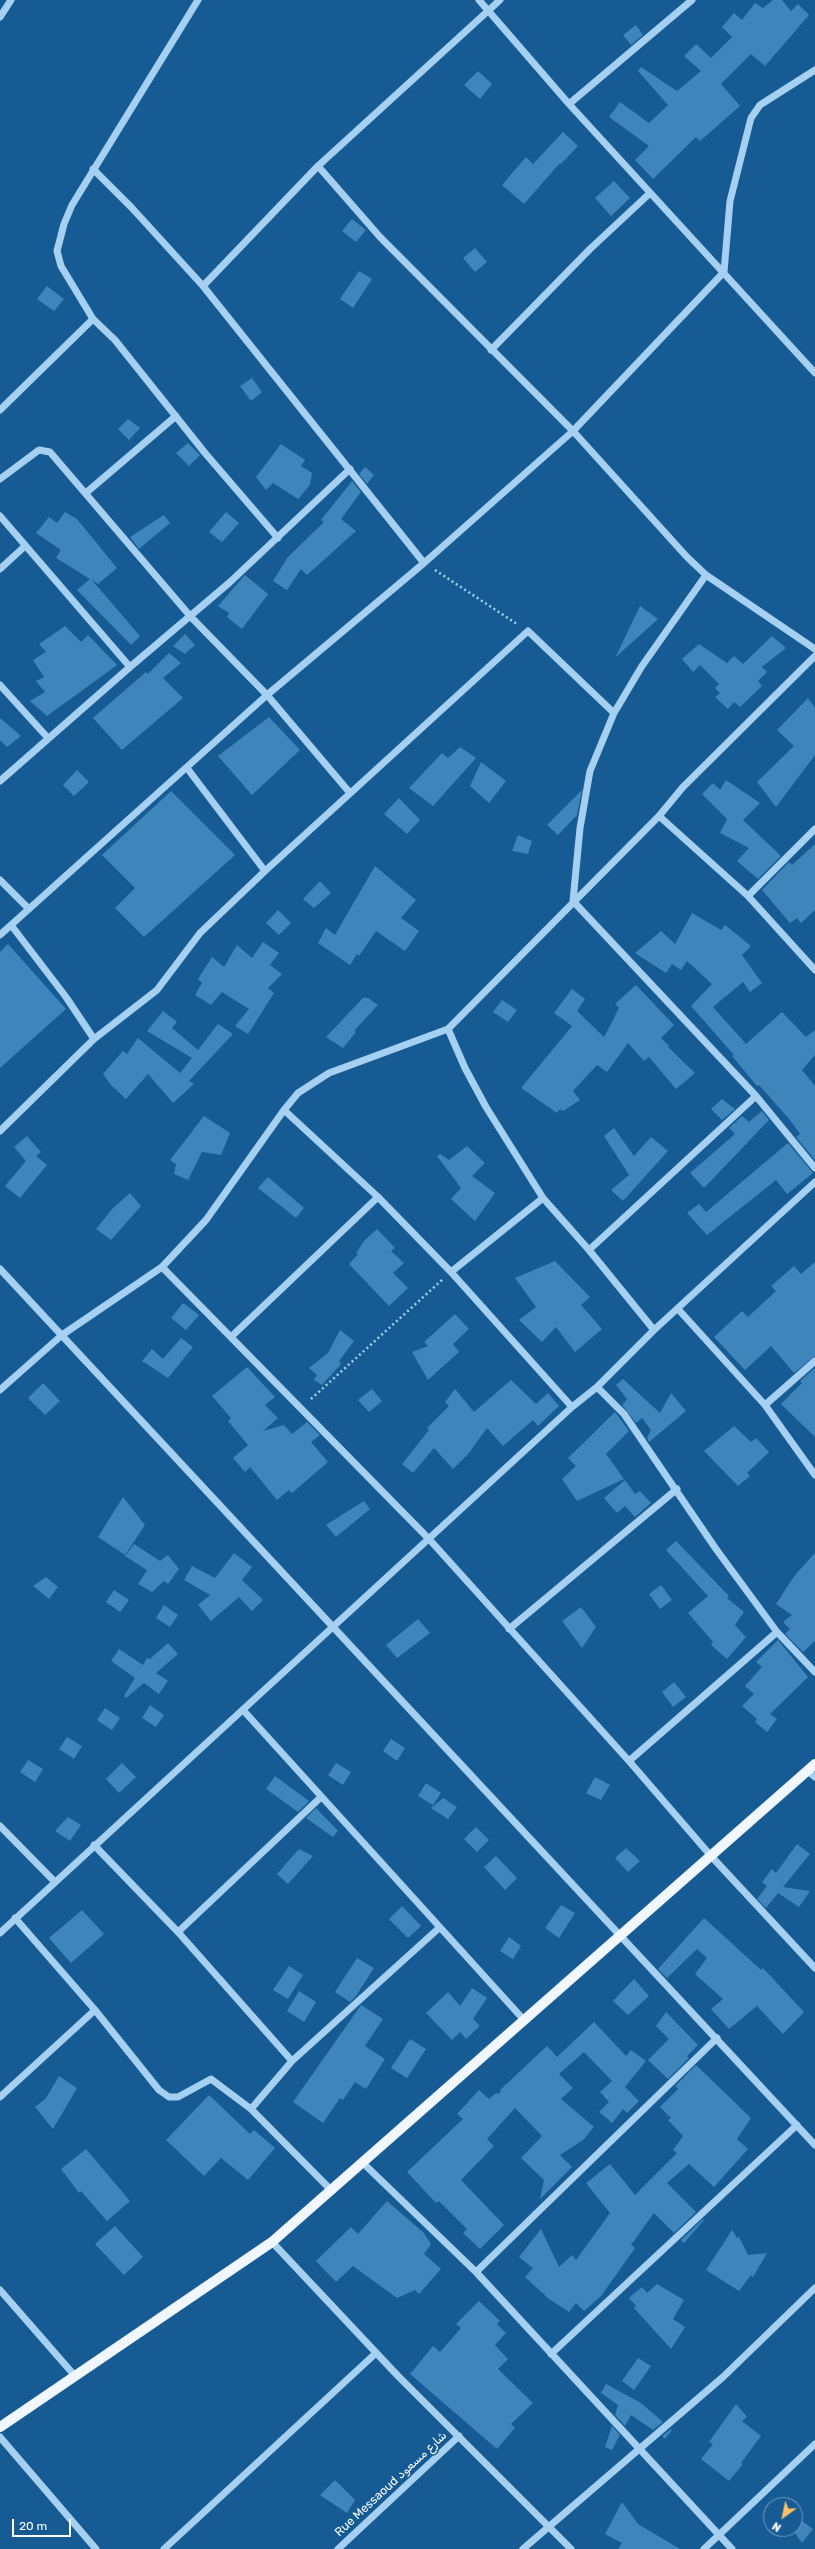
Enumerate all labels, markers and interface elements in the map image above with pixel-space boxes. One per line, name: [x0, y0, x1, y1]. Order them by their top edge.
street label: Rue Messaoud شارع مسعود: [332, 2428, 450, 2540]
north arrow: [763, 2497, 803, 2537]
scale bar: [14, 2511, 73, 2537]
text: 20 m: [19, 2519, 47, 2533]
text: N: [770, 2519, 784, 2534]

